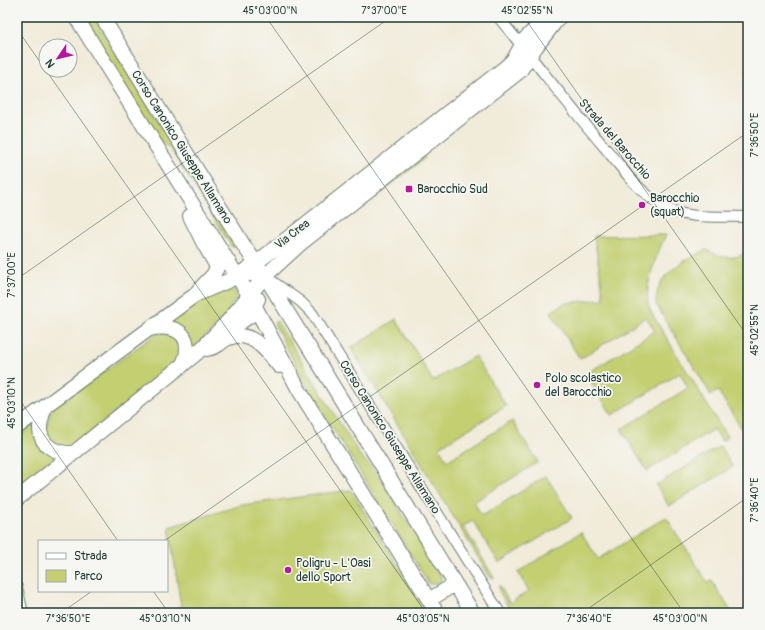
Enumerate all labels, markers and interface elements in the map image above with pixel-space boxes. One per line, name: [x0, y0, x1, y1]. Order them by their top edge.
text: 45°03'00"N: [243, 5, 297, 17]
text: 7°37'00"E: [361, 5, 407, 17]
text: 45°02'55"N: [501, 5, 553, 17]
north arrow: [38, 38, 78, 78]
text: N: [42, 56, 58, 70]
street label: Corso Canonico Giuseppe Allamano: [128, 68, 235, 227]
street label: Strada del Barocchio: [575, 96, 654, 183]
text: 7°36'50"E: [749, 113, 761, 157]
place label: Barocchio Sud: [417, 182, 488, 197]
marker: Barocchio Sud: [404, 184, 414, 194]
place label: Barocchio (squat): [650, 191, 700, 220]
marker: Barocchio (squat): [637, 200, 647, 210]
street label: Via Crea: [272, 216, 313, 253]
text: 7°37'00"E: [6, 252, 18, 298]
text: 45°02'55"N: [749, 304, 761, 356]
street label: Corso Canonico Giuseppe Allamano: [336, 358, 443, 517]
place label: Polo scolastico del Barocchio: [545, 371, 622, 400]
text: 45°03'10"N: [6, 377, 18, 429]
marker: Polo scolastico del Barocchio: [532, 380, 542, 390]
text: 7°36'40"E: [749, 478, 761, 522]
legend: [38, 540, 168, 592]
text: Strada: [74, 549, 108, 564]
place label: Poligru - L'Oasi dello Sport: [296, 556, 371, 585]
marker: Poligru - L'Oasi dello Sport: [283, 565, 293, 575]
text: Parco: [74, 569, 103, 584]
text: 7°36'50"E: [46, 613, 90, 625]
text: 45°03'10"N: [139, 613, 191, 625]
text: 45°03'05"N: [396, 613, 450, 625]
text: 7°36'40"E: [567, 613, 611, 625]
text: 45°03'00"N: [653, 613, 707, 625]

